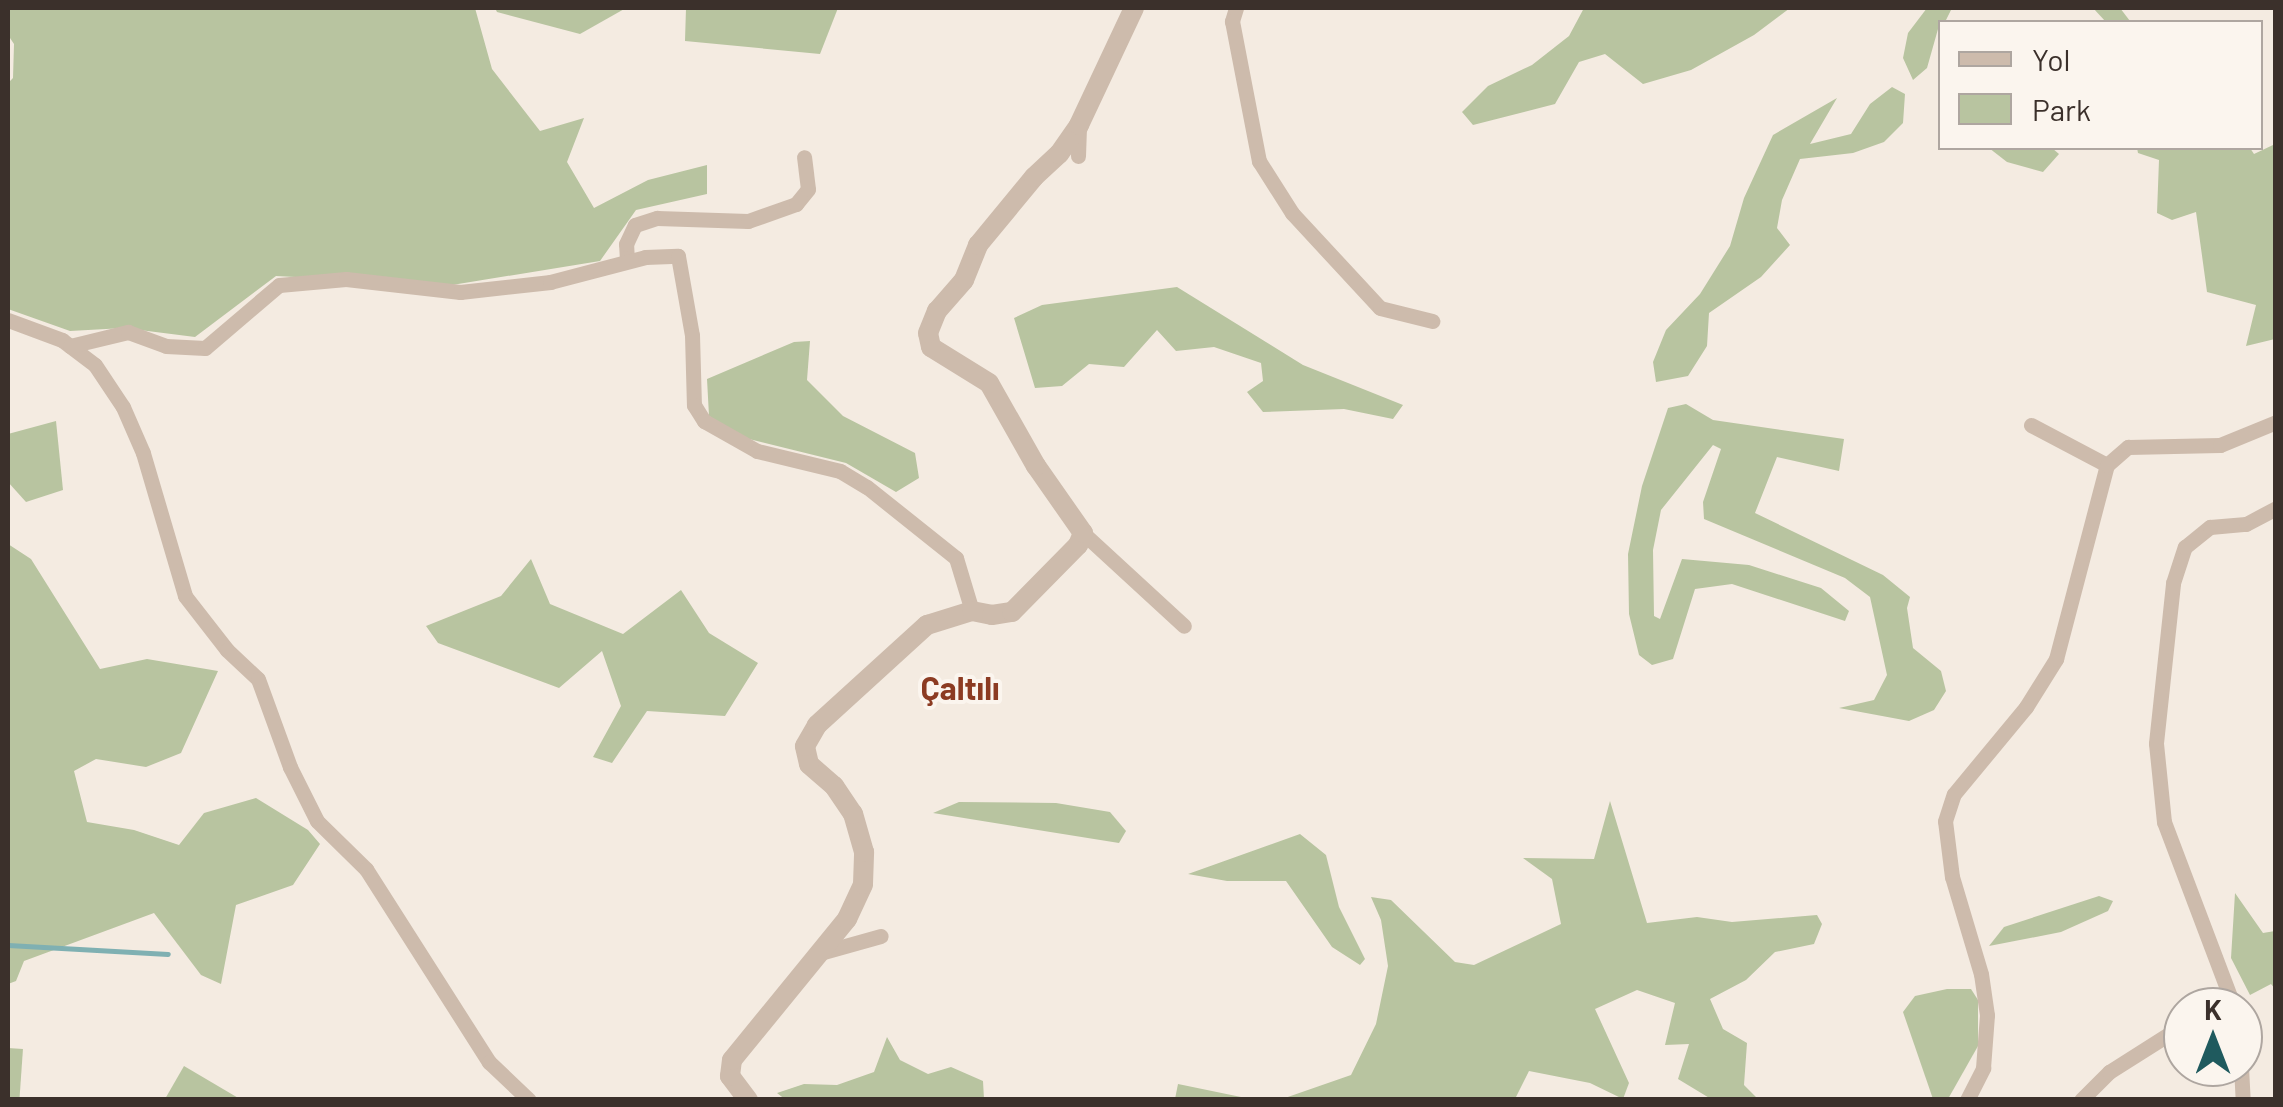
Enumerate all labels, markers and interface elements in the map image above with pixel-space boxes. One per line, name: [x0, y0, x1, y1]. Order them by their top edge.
legend: [1938, 20, 2263, 150]
text: Yol: [2032, 41, 2070, 77]
text: Park: [2032, 91, 2091, 127]
district label: Çaltılı: [920, 668, 1000, 706]
north arrow: [2163, 987, 2263, 1087]
text: K: [2204, 992, 2222, 1026]

